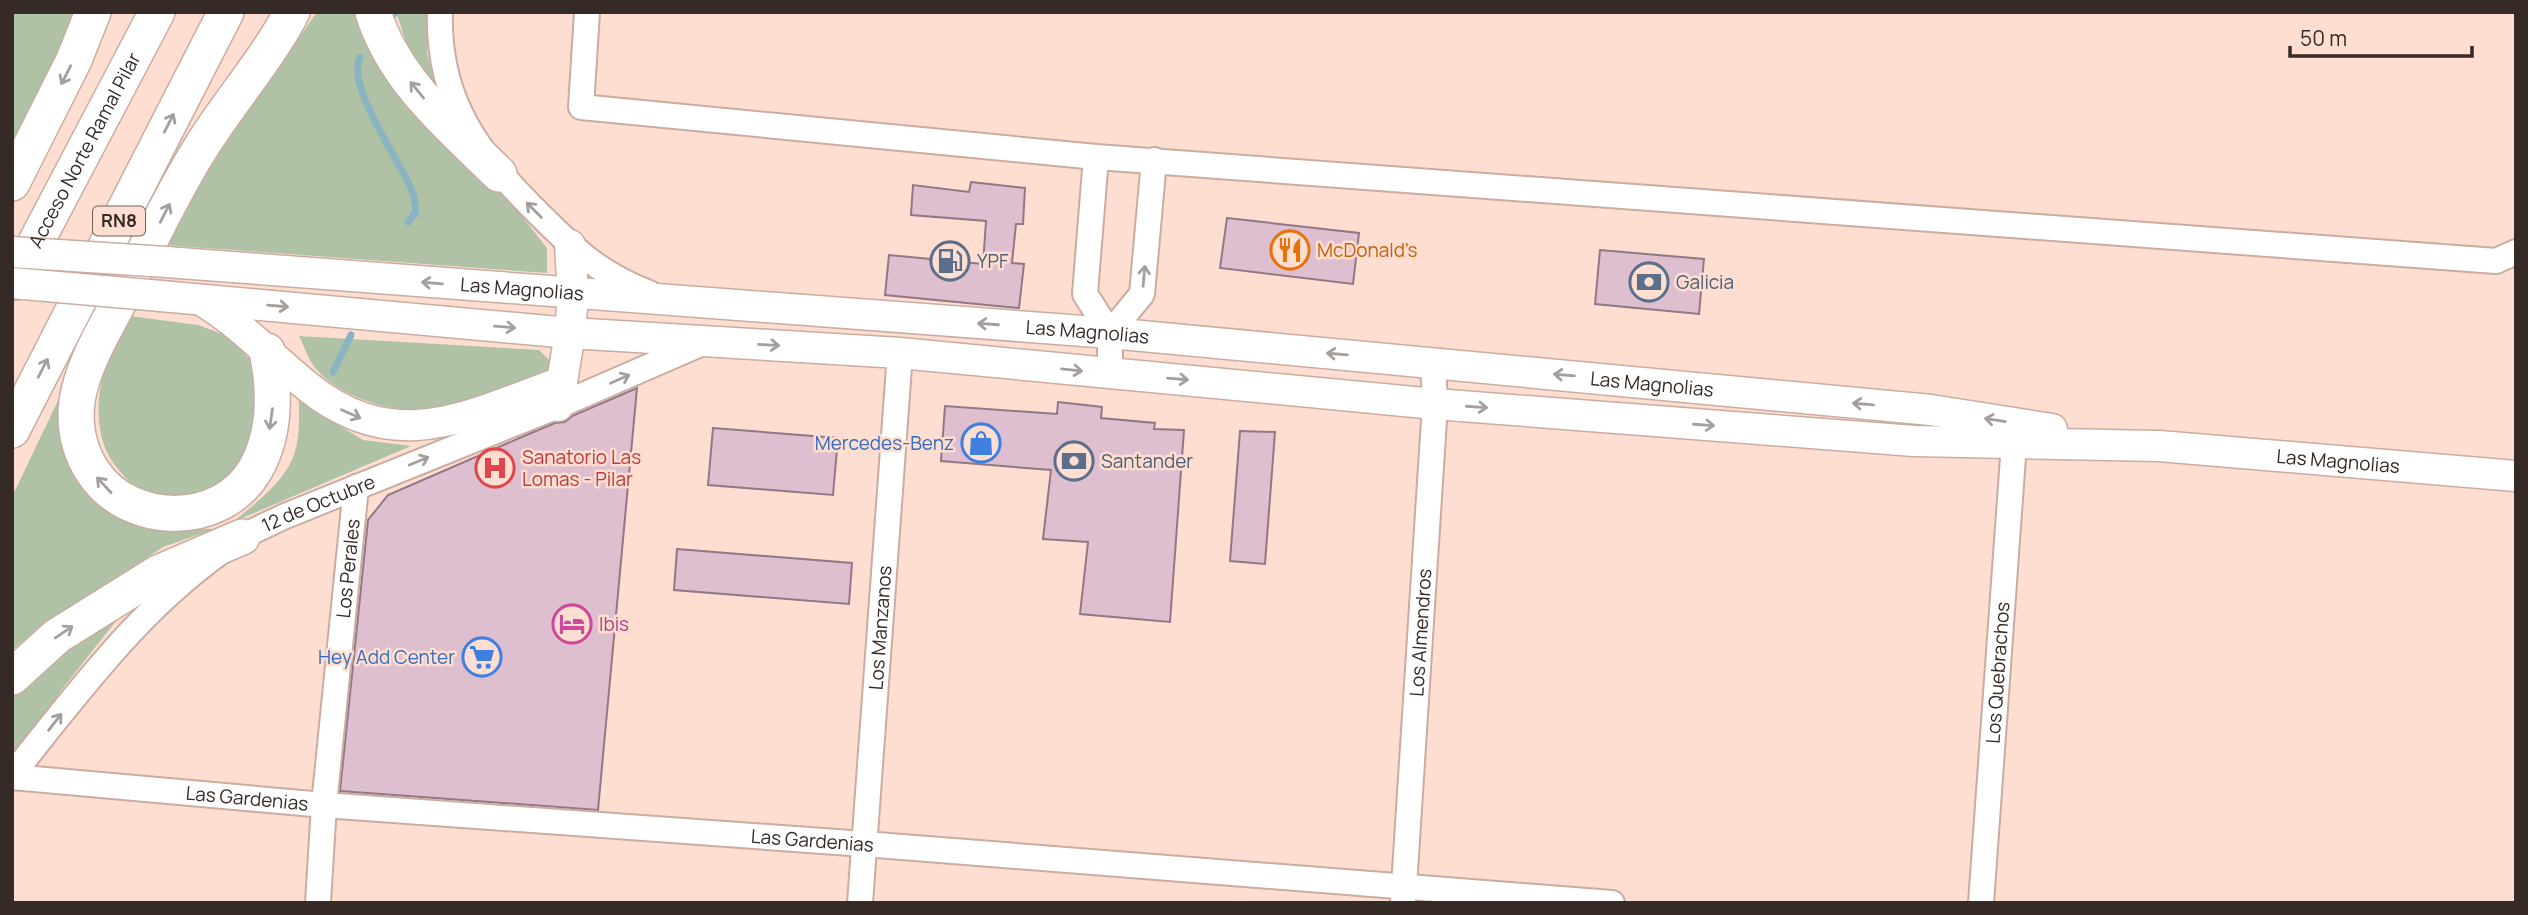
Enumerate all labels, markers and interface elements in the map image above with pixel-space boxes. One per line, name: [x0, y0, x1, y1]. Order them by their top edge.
scale bar: [2290, 14, 2472, 58]
text: 50 m: [2300, 24, 2347, 52]
street label: Acceso Norte Ramal Pilar: [22, 48, 146, 252]
one-way arrow: [59, 64, 73, 85]
one-way arrow: [409, 82, 425, 100]
one-way arrow: [162, 113, 176, 133]
one-way arrow: [526, 202, 543, 219]
one-way arrow: [159, 203, 173, 223]
road number: RN8: [93, 206, 145, 236]
restaurant icon: McDonald's: [1269, 229, 1311, 271]
place label: McDonald's: [1317, 237, 1418, 263]
fuel station icon: YPF: [929, 240, 971, 282]
place label: YPF: [977, 248, 1009, 274]
bank icon: Galicia: [1628, 261, 1670, 303]
one-way arrow: [1137, 265, 1150, 288]
place label: Galicia: [1676, 269, 1734, 295]
street label: Las Magnolias: [459, 271, 585, 306]
one-way arrow: [421, 276, 444, 289]
one-way arrow: [266, 300, 289, 313]
street label: Las Magnolias: [1025, 314, 1150, 350]
one-way arrow: [978, 317, 1000, 330]
one-way arrow: [493, 321, 516, 334]
one-way arrow: [757, 339, 780, 352]
one-way arrow: [1326, 347, 1349, 360]
one-way arrow: [36, 359, 50, 379]
one-way arrow: [1061, 364, 1083, 377]
street label: Las Magnolias: [1589, 365, 1715, 403]
one-way arrow: [1553, 368, 1575, 381]
one-way arrow: [609, 372, 631, 385]
one-way arrow: [1166, 373, 1189, 386]
one-way arrow: [1853, 397, 1875, 410]
one-way arrow: [1466, 401, 1488, 414]
one-way arrow: [264, 407, 277, 429]
one-way arrow: [340, 408, 361, 421]
one-way arrow: [1984, 413, 2007, 426]
one-way arrow: [1692, 419, 1715, 432]
shop icon: Mercedes-Benz: [960, 422, 1002, 464]
place label: Mercedes-Benz: [815, 430, 954, 456]
bank icon: Santander: [1053, 440, 1095, 482]
street label: Las Magnolias: [2275, 443, 2401, 479]
place label: Sanatorio Las Lomas - Pilar: [522, 444, 641, 492]
hospital icon: Sanatorio Las Lomas - Pilar: [474, 447, 516, 489]
place label: Santander: [1101, 448, 1193, 474]
one-way arrow: [408, 454, 429, 467]
street label: 12 de Octubre: [257, 468, 379, 538]
one-way arrow: [96, 477, 113, 494]
street label: Los Perales: [330, 517, 366, 619]
street label: Los Manzanos: [863, 564, 898, 691]
street label: Los Almendros: [1403, 568, 1437, 697]
street label: Los Quebrachos: [1979, 601, 2016, 744]
hotel icon: Ibis: [551, 603, 593, 645]
place label: Ibis: [599, 611, 629, 637]
one-way arrow: [53, 625, 73, 639]
supermarket icon: Hey Add Center: [461, 636, 503, 678]
place label: Hey Add Center: [318, 644, 455, 670]
one-way arrow: [47, 713, 62, 732]
street label: Las Gardenias: [185, 780, 310, 817]
street label: Las Gardenias: [750, 823, 875, 858]

